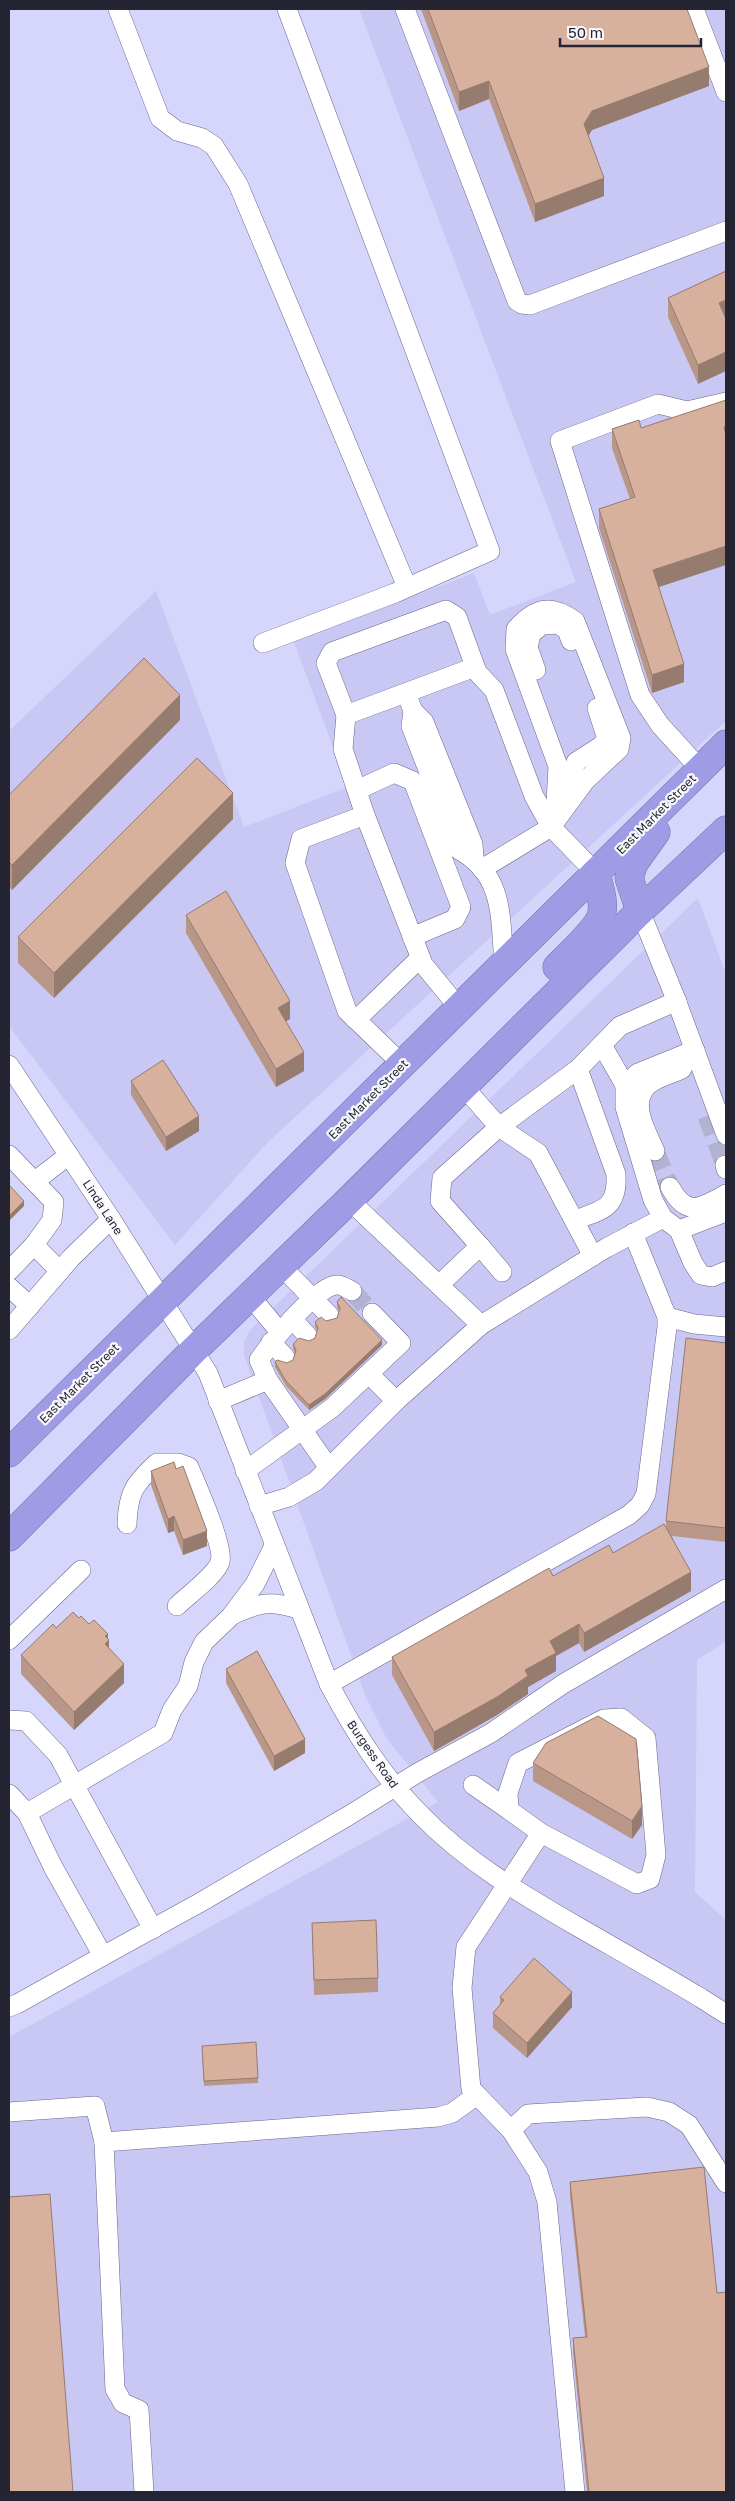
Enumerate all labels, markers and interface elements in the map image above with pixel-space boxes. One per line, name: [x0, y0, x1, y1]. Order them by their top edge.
scale bar: [560, 15, 701, 47]
text: 50 m: [568, 23, 603, 41]
street label: East Market Street: [613, 771, 699, 857]
street label: East Market Street: [325, 1056, 411, 1142]
street label: Linda Lane: [80, 1177, 126, 1237]
street label: East Market Street: [36, 1340, 122, 1426]
street label: Burgess Road: [344, 1717, 402, 1791]

